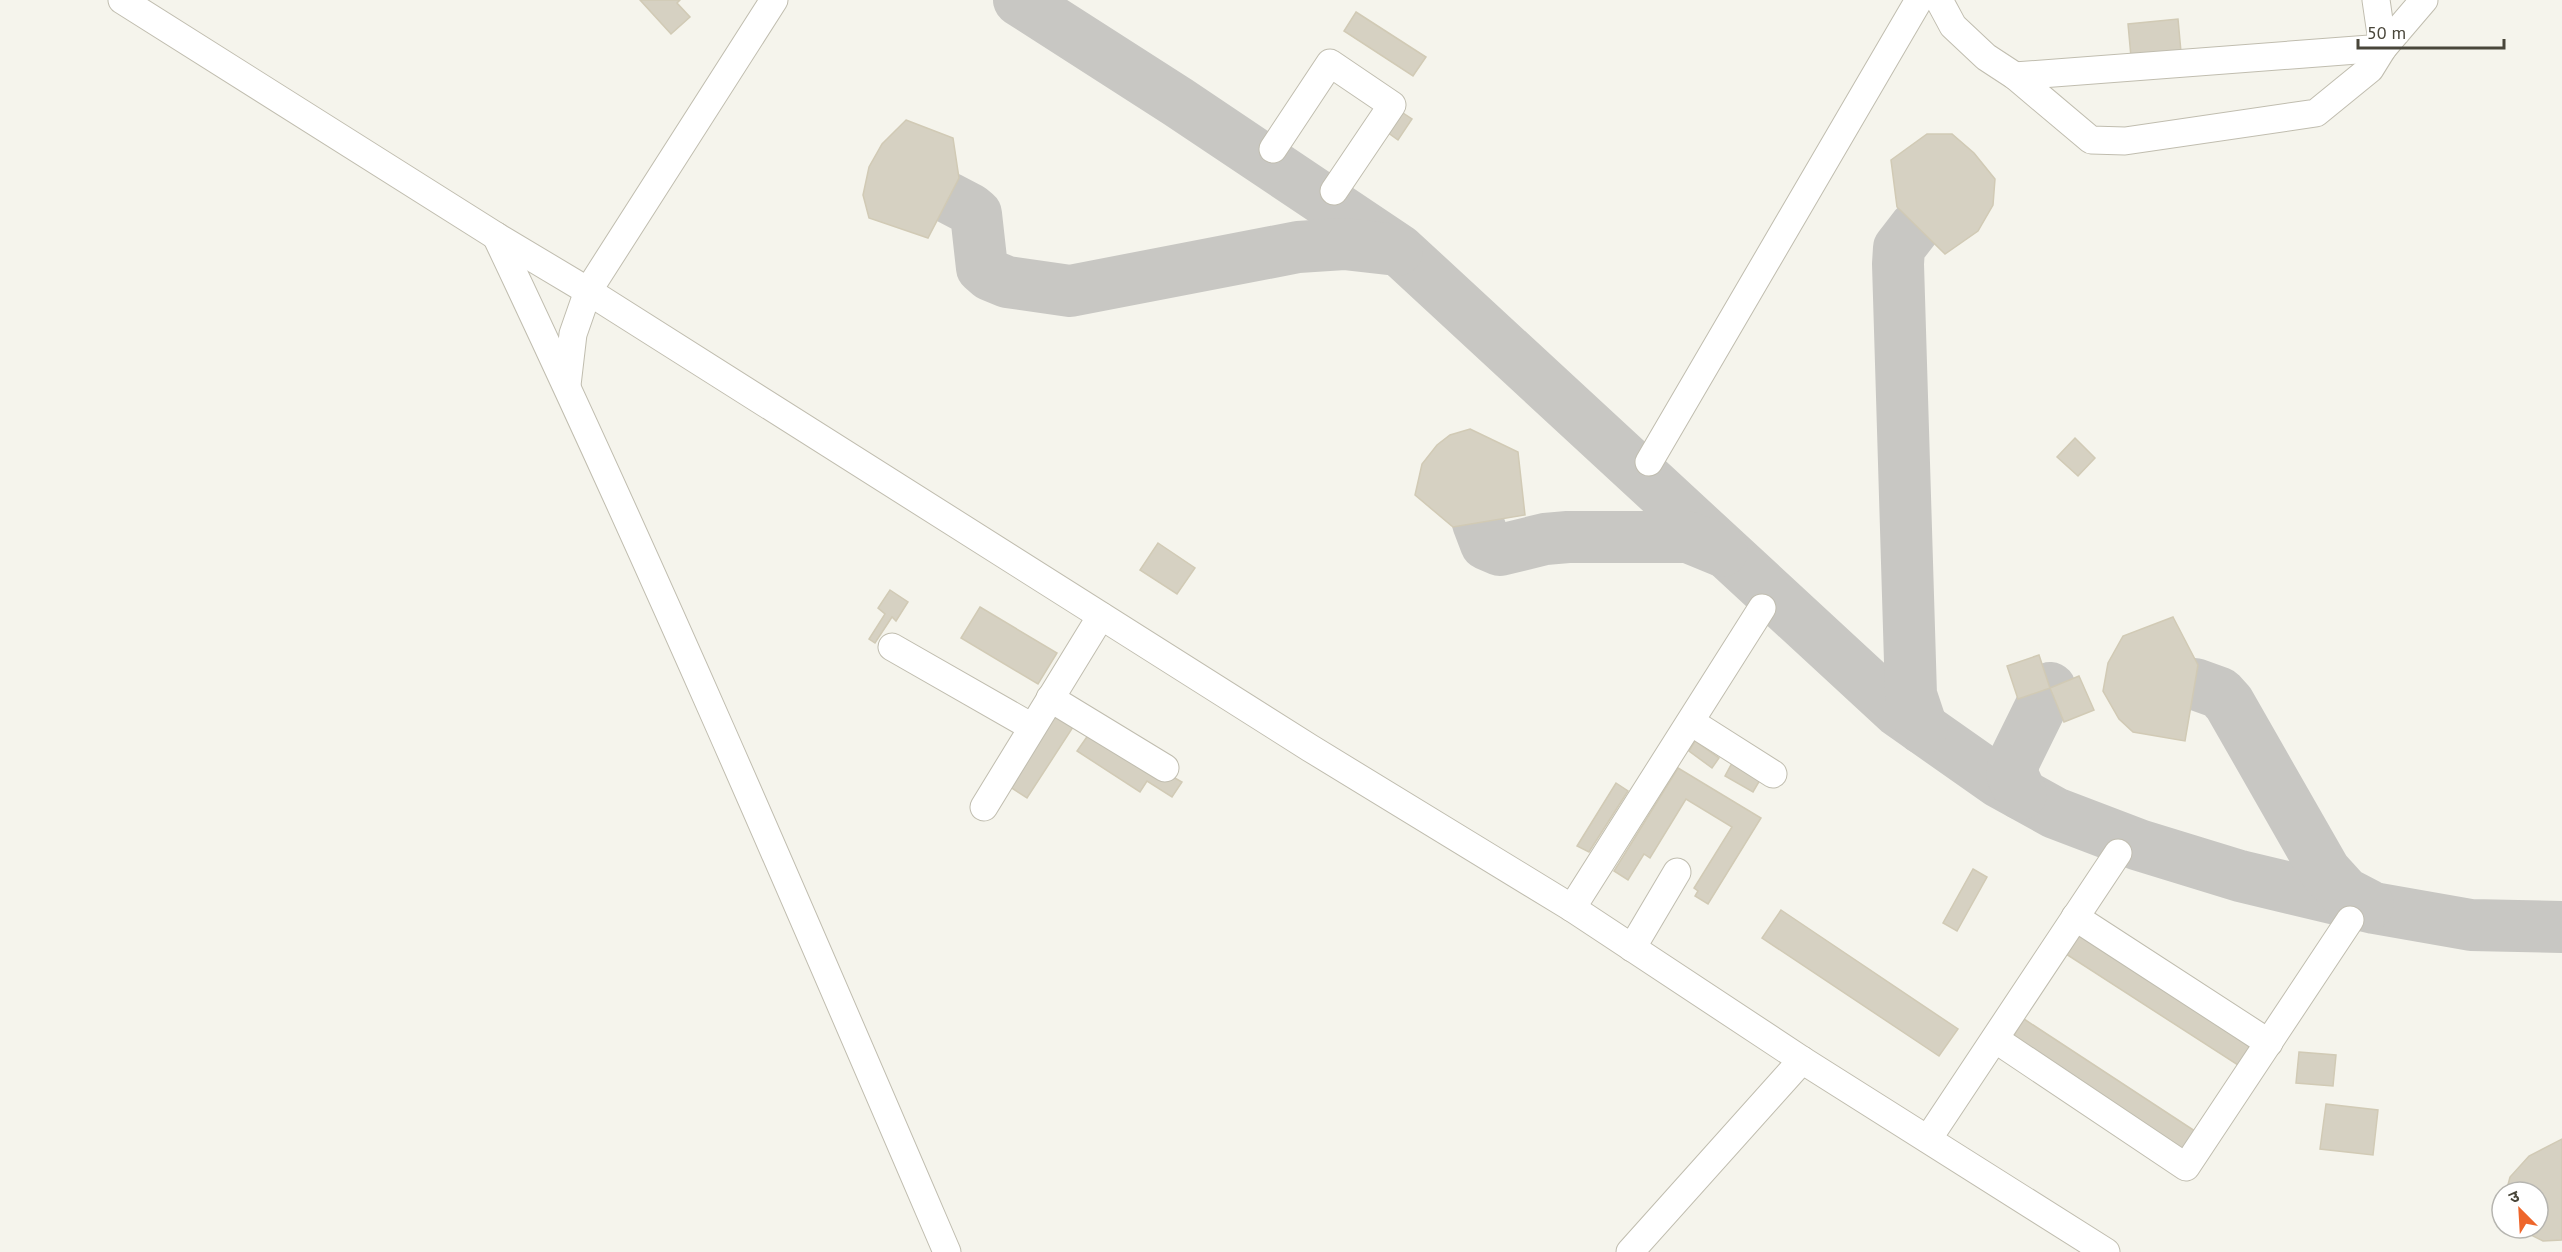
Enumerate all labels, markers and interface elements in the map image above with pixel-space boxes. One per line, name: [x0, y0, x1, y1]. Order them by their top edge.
scale bar: [2358, 12, 2504, 50]
text: 50 m: [2367, 21, 2406, 44]
north arrow: [2490, 1180, 2550, 1240]
text: उ: [2506, 1185, 2523, 1207]

